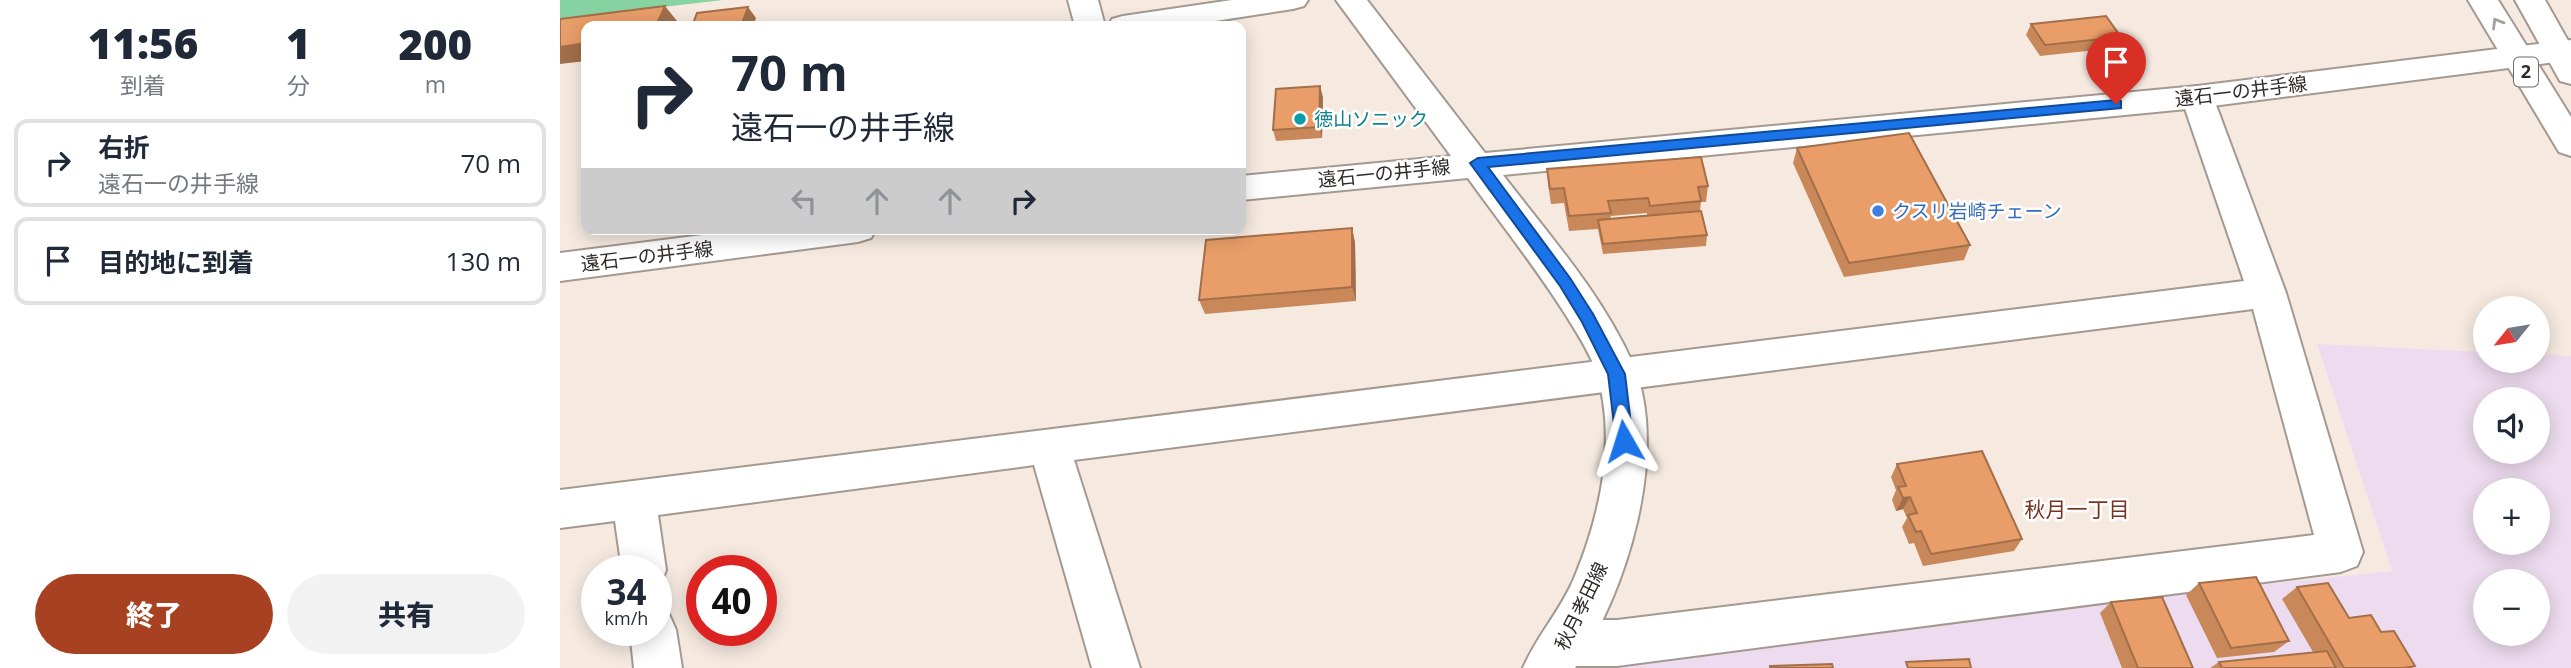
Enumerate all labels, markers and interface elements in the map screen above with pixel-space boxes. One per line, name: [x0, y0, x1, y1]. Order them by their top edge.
text: 11:56: [88, 14, 198, 71]
text: 1: [286, 14, 311, 71]
text: 200: [398, 15, 472, 72]
one-way arrow: [2492, 18, 2505, 31]
pin: [2086, 32, 2146, 104]
text: 70 m: [731, 39, 848, 105]
icon: arrive: [2097, 43, 2135, 81]
icon: right: [616, 49, 707, 140]
road number: 2: [2514, 58, 2538, 86]
text: m: [425, 68, 446, 100]
text: 到着: [120, 69, 166, 101]
text: 分: [287, 69, 310, 101]
street label: 遠石一の井手線: [2173, 70, 2309, 112]
text: 遠石一の井手線: [731, 105, 955, 148]
place label: 徳山ソニック: [1314, 106, 1428, 132]
marker: 徳山ソニック: [1292, 111, 1308, 127]
text: 右折: [98, 129, 150, 165]
icon: right: [39, 144, 77, 182]
text: 70 m: [460, 145, 521, 181]
street label: 遠石一の井手線: [1316, 153, 1452, 193]
text: 遠石一の井手線: [98, 167, 259, 199]
icon: left: [785, 182, 823, 220]
icon: ahead: [858, 182, 896, 220]
icon: ahead: [931, 182, 969, 220]
icon: right: [1004, 182, 1042, 220]
place label: クスリ岩崎チェーン: [1892, 198, 2061, 224]
marker: クスリ岩崎チェーン: [1870, 203, 1886, 219]
street label: 遠石一の井手線: [579, 235, 715, 277]
icon: arrive: [39, 242, 77, 280]
text: 130 m: [446, 243, 521, 279]
text: 目的地に到着: [98, 244, 254, 280]
north arrow: [2473, 296, 2550, 373]
map controls: [2473, 296, 2550, 646]
button: sound: [2473, 387, 2550, 464]
position arrow: [1587, 404, 1661, 478]
button: +: [2473, 478, 2550, 555]
district label: 秋月一丁目: [2025, 495, 2130, 523]
speed limit sign: 40: [686, 555, 777, 646]
street label: 秋月孝田線: [1548, 558, 1614, 654]
text: 34: [606, 568, 647, 615]
button: −: [2473, 569, 2550, 646]
button: 終了: [35, 574, 273, 654]
button: 共有: [287, 574, 525, 654]
text: km/h: [605, 606, 648, 630]

